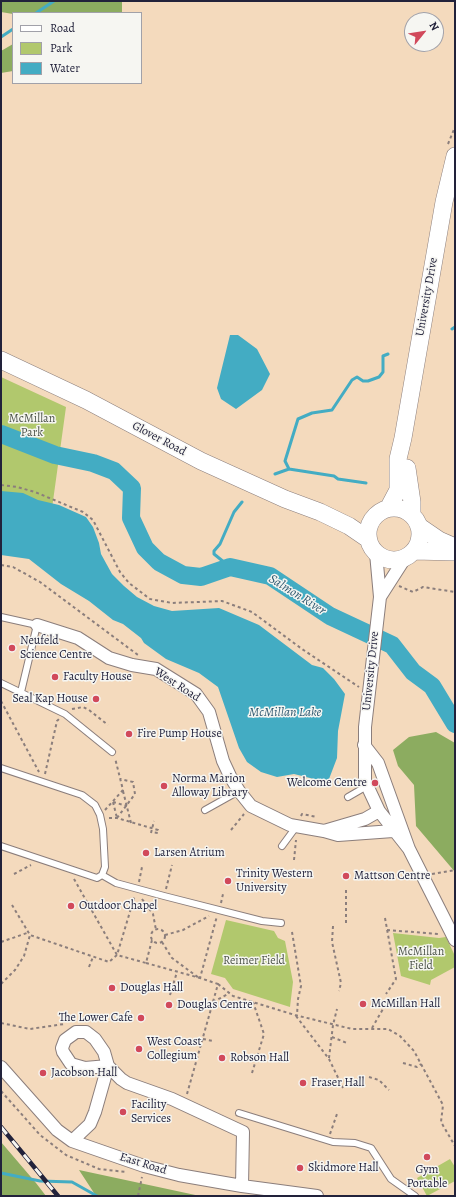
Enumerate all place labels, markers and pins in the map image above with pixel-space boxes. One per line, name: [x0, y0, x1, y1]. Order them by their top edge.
place label: Neufeld Science Centre: [20, 634, 92, 662]
marker: Neufeld Science Centre: [7, 643, 17, 653]
place label: Faculty House: [63, 670, 132, 684]
marker: Faculty House: [50, 672, 60, 682]
place label: Seal Kap House: [12, 692, 88, 706]
marker: Seal Kap House: [91, 694, 101, 704]
place label: Fire Pump House: [137, 727, 222, 741]
marker: Fire Pump House: [124, 729, 134, 739]
place label: Norma Marion Alloway Library: [172, 772, 248, 800]
place label: Welcome Centre: [287, 776, 367, 790]
marker: Welcome Centre: [370, 778, 380, 788]
marker: Norma Marion Alloway Library: [159, 781, 169, 791]
place label: Larsen Atrium: [154, 846, 225, 860]
marker: Larsen Atrium: [141, 848, 151, 858]
place label: Trinity Western University: [236, 867, 313, 895]
place label: Mattson Centre: [354, 869, 430, 883]
marker: Mattson Centre: [341, 871, 351, 881]
marker: Trinity Western University: [223, 876, 233, 886]
place label: Outdoor Chapel: [79, 899, 157, 913]
marker: Outdoor Chapel: [66, 901, 76, 911]
place label: Douglas Hall: [120, 981, 183, 995]
marker: Douglas Hall: [107, 983, 117, 993]
place label: McMillan Hall: [371, 997, 440, 1011]
place label: Douglas Centre: [177, 998, 253, 1012]
marker: McMillan Hall: [358, 999, 368, 1009]
marker: Douglas Centre: [164, 1000, 174, 1010]
place label: The Lower Cafe: [59, 1011, 133, 1025]
marker: The Lower Cafe: [136, 1013, 146, 1023]
place label: West Coast Collegium: [147, 1035, 201, 1063]
marker: West Coast Collegium: [134, 1044, 144, 1054]
place label: Robson Hall: [230, 1051, 289, 1065]
marker: Robson Hall: [217, 1053, 227, 1063]
place label: Jacobson Hall: [51, 1066, 117, 1080]
marker: Jacobson Hall: [38, 1068, 48, 1078]
place label: Fraser Hall: [311, 1076, 364, 1090]
marker: Fraser Hall: [298, 1078, 308, 1088]
place label: Facility Services: [131, 1098, 171, 1126]
marker: Facility Services: [118, 1107, 128, 1117]
marker: Gym Portable: [422, 1152, 432, 1162]
place label: Skidmore Hall: [308, 1161, 378, 1175]
marker: Skidmore Hall: [295, 1163, 305, 1173]
place label: Gym Portable: [407, 1163, 447, 1191]

